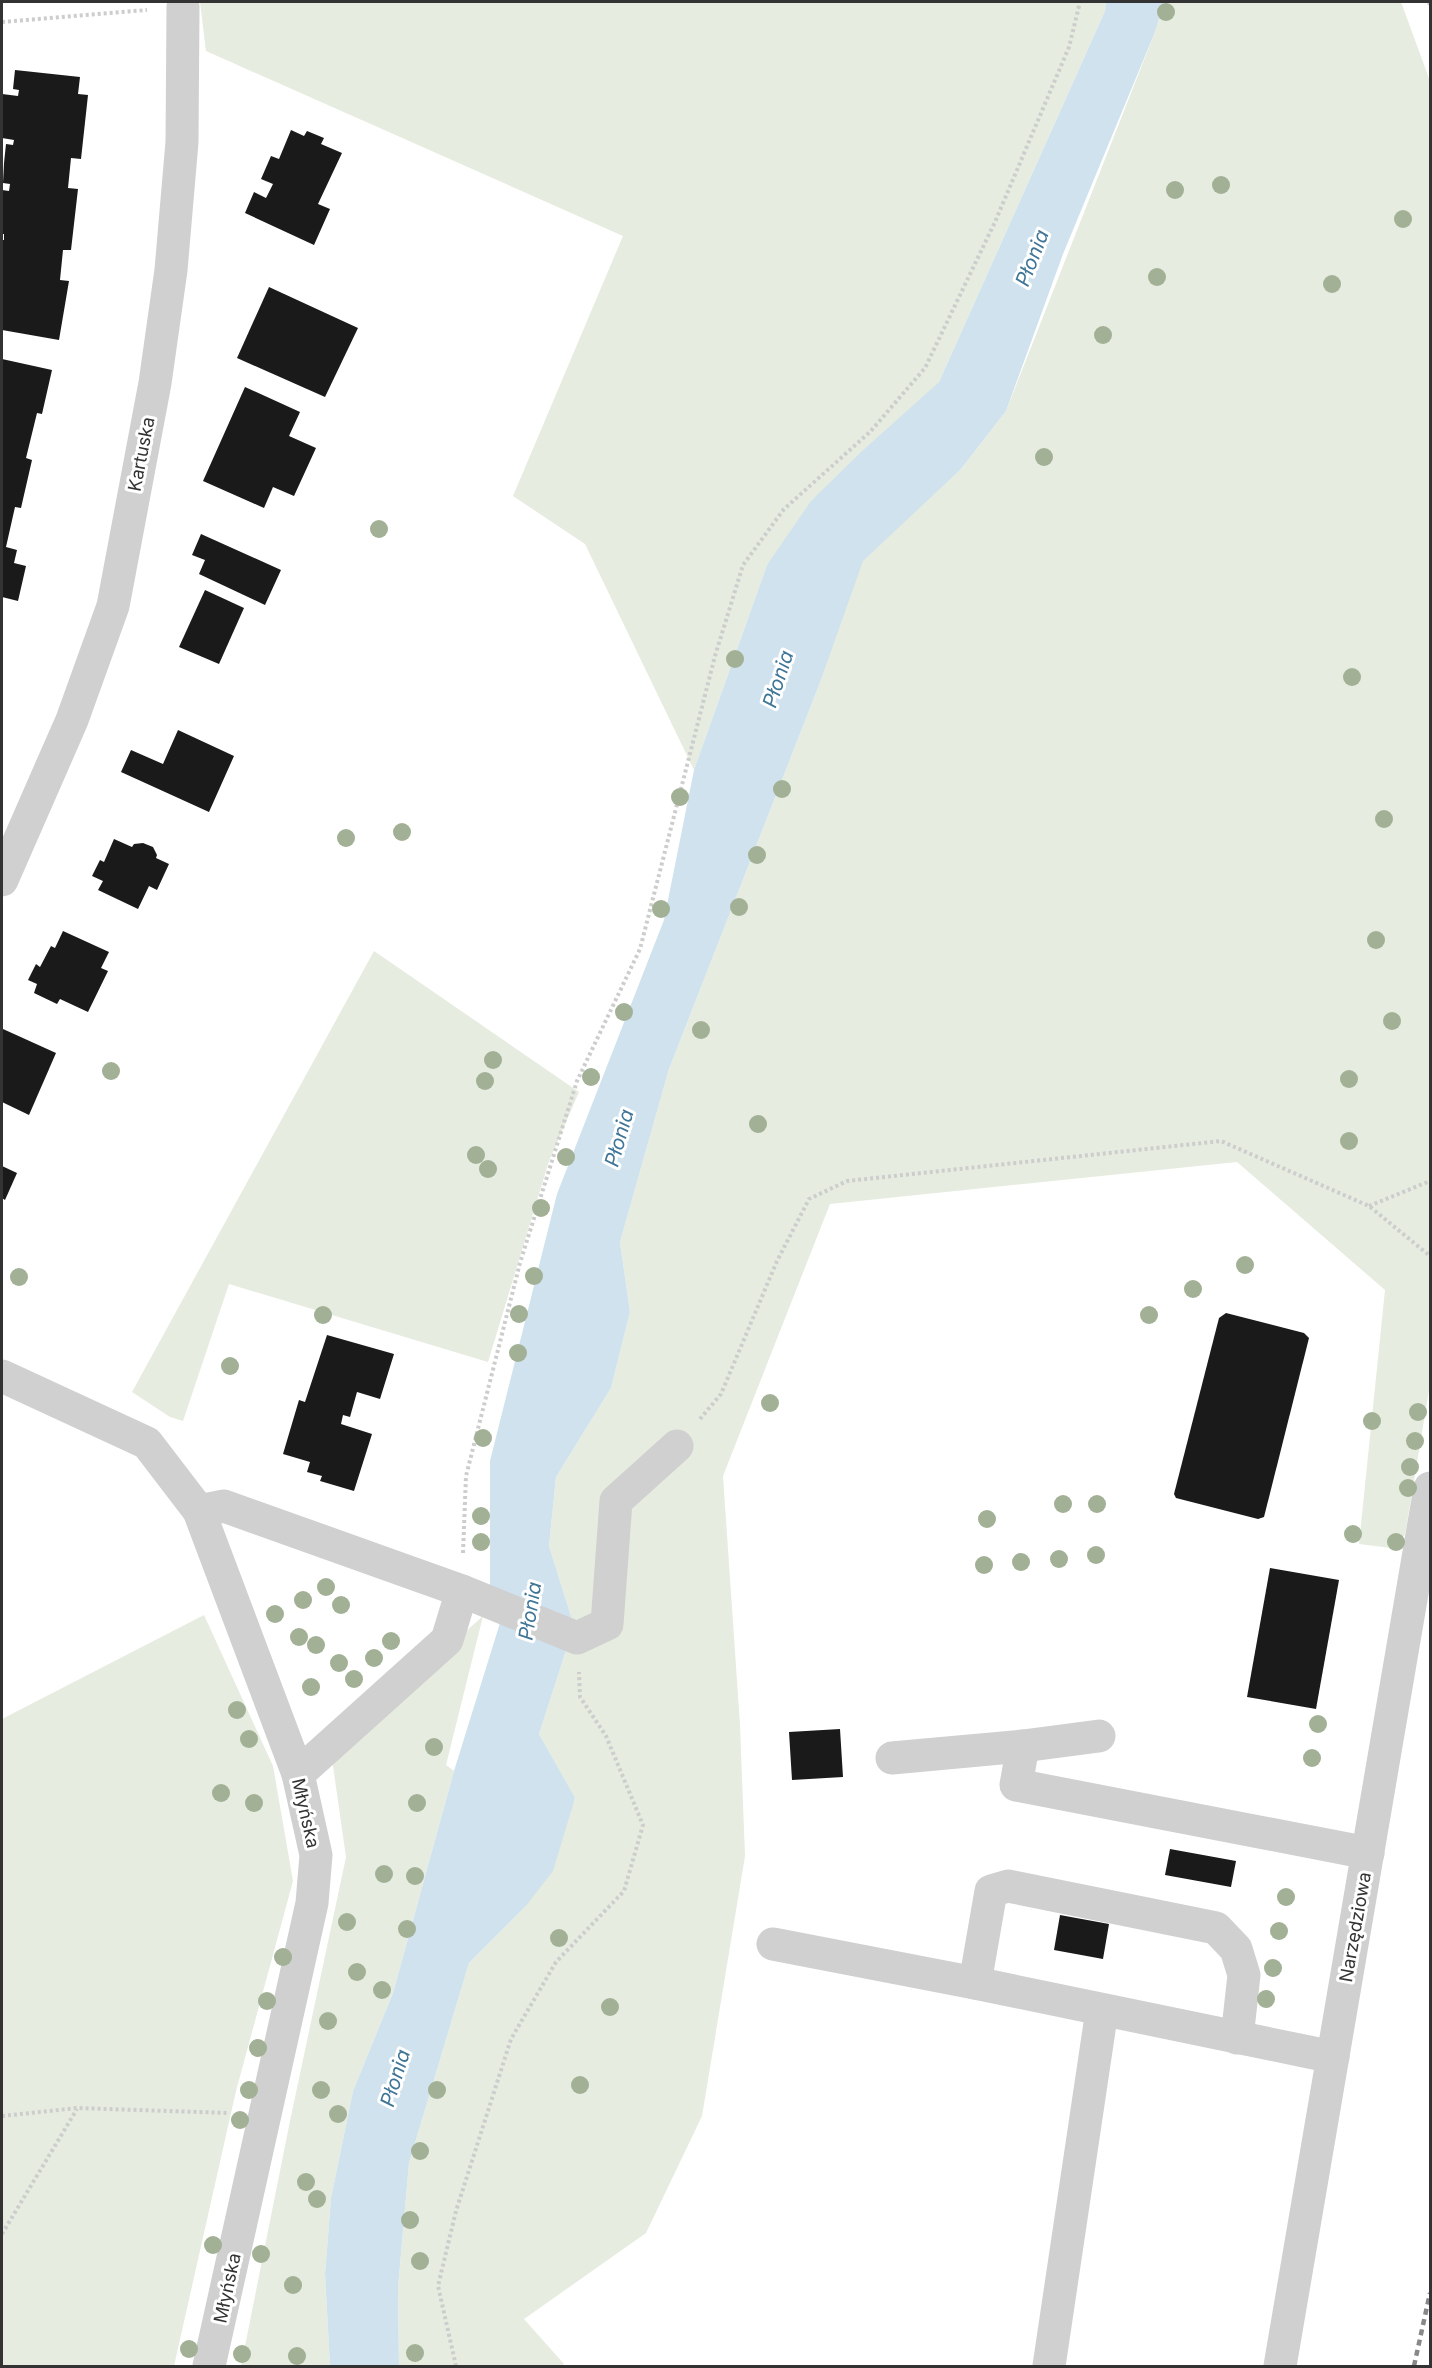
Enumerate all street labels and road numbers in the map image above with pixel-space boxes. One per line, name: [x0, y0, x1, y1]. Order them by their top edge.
street label: Kartuska: [124, 415, 158, 493]
street label: Młyńska: [288, 1776, 324, 1850]
street label: Narzędziowa: [1335, 1870, 1375, 1984]
street label: Młyńska: [209, 2251, 245, 2325]

